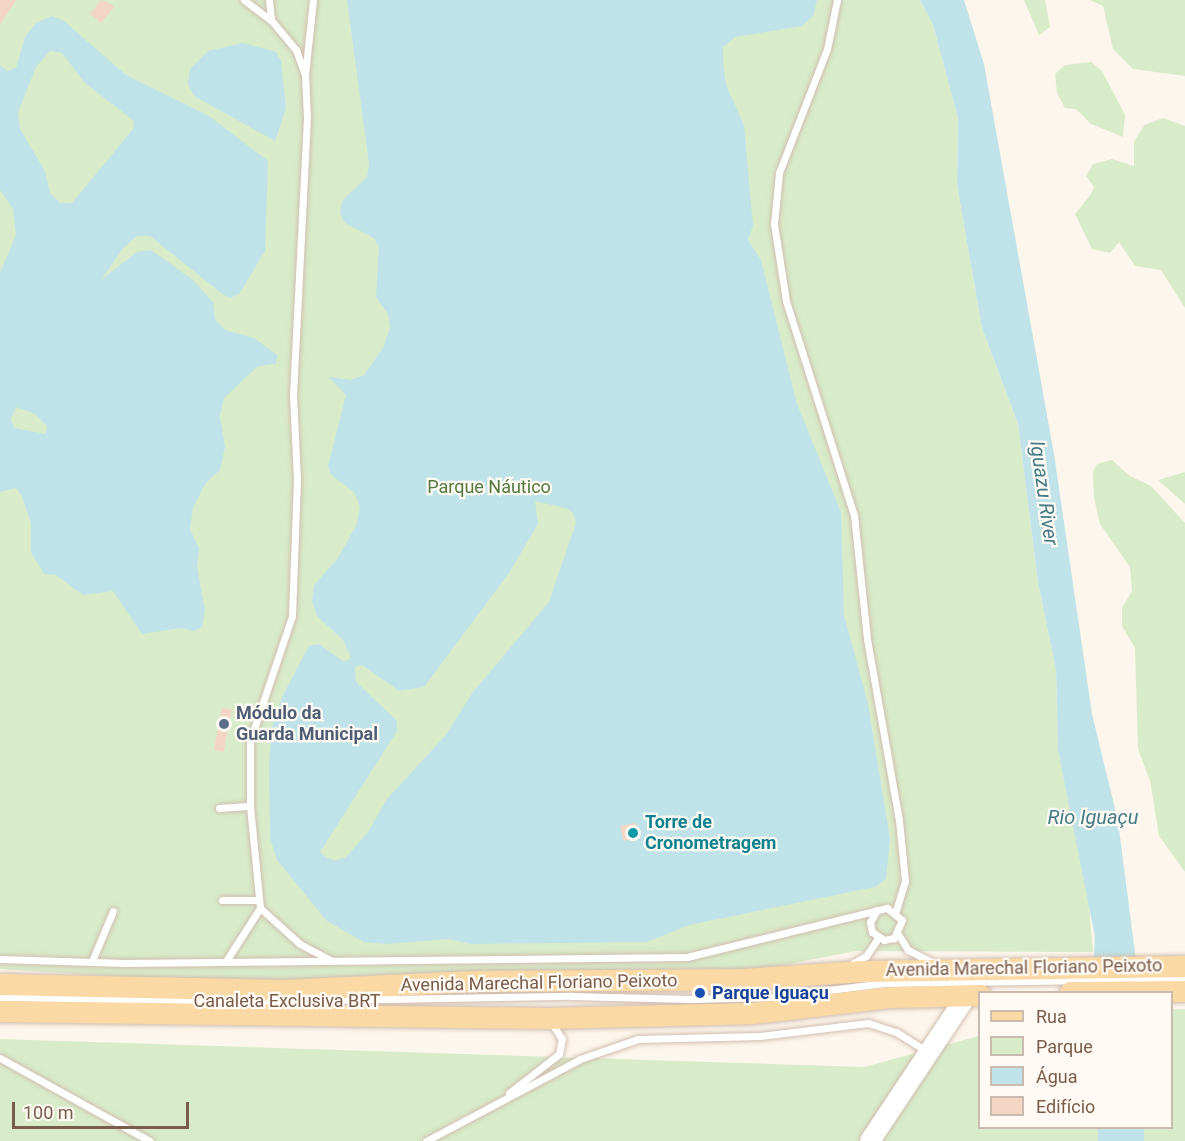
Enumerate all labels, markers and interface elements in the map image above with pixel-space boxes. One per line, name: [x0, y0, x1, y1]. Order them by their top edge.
water label: Iguazu River: [1025, 439, 1063, 547]
park label: Parque Náutico: [427, 476, 551, 498]
place label: Módulo da Guarda Municipal: [236, 703, 378, 746]
marker: Módulo da Guarda Municipal: [217, 717, 231, 731]
water label: Rio Iguaçu: [1048, 805, 1138, 829]
place label: Torre de Cronometragem: [645, 812, 776, 854]
marker: Torre de Cronometragem: [626, 826, 640, 840]
street label: Avenida Marechal Floriano Peixoto: [885, 955, 1163, 981]
street label: Avenida Marechal Floriano Peixoto: [400, 970, 678, 996]
place label: Parque Iguaçu: [712, 982, 829, 1004]
marker: Parque Iguaçu: [693, 986, 707, 1000]
street label: Canaleta Exclusiva BRT: [194, 990, 380, 1012]
legend: [978, 991, 1173, 1129]
text: Rua: [1036, 1006, 1067, 1027]
text: Parque: [1036, 1036, 1093, 1057]
text: Água: [1036, 1066, 1078, 1087]
scale bar: [15, 1090, 192, 1128]
text: Edifício: [1036, 1096, 1095, 1117]
text: 100 m: [23, 1102, 74, 1123]

